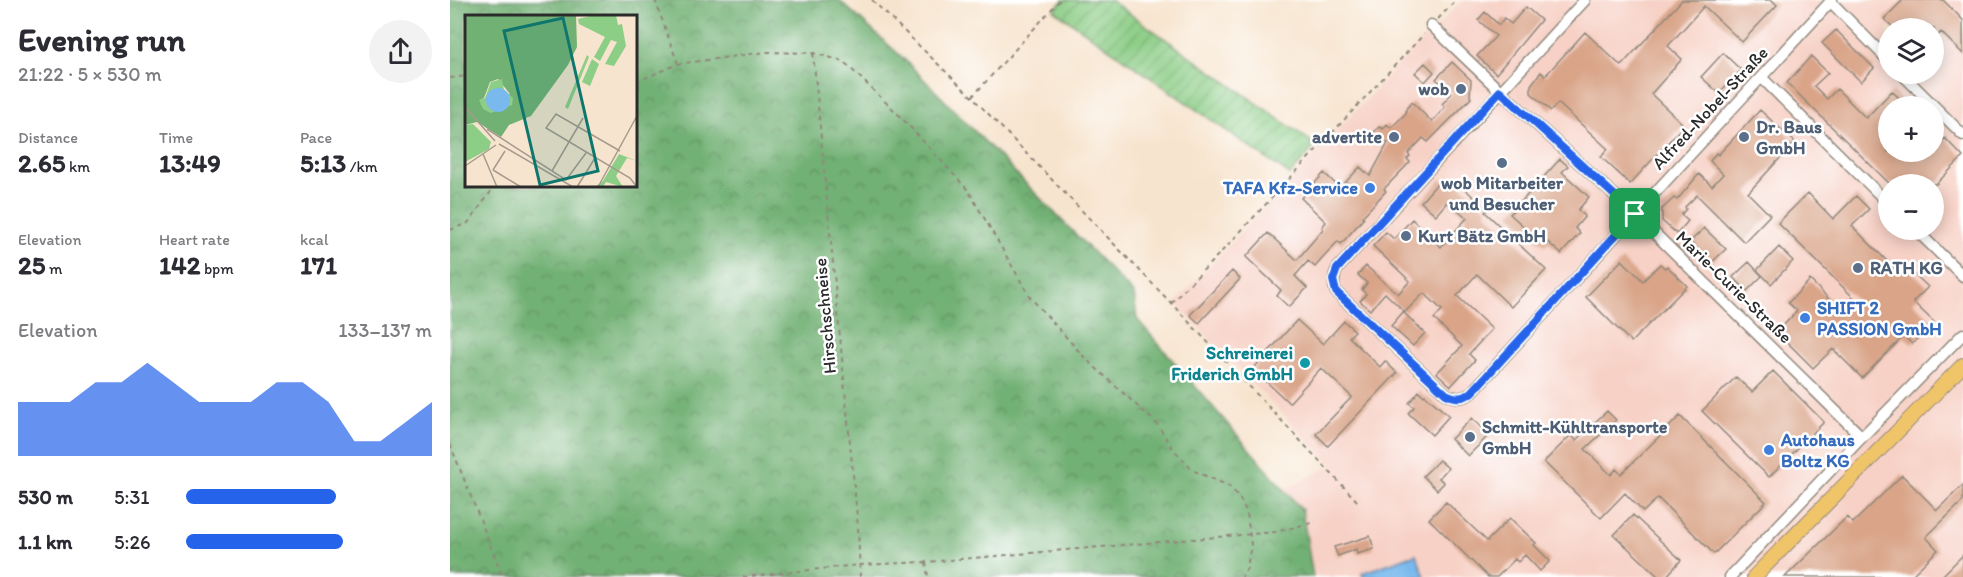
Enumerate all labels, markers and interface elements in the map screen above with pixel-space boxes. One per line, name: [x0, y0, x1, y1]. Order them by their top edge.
inset map: [465, 15, 638, 188]
map controls: [1878, 18, 1944, 240]
button: layers: [1878, 18, 1944, 84]
text: Evening run: [18, 20, 185, 59]
button: share: [369, 20, 432, 83]
street label: Alfred-Nobel-Straße: [1647, 42, 1773, 174]
text: 21:22 · 5 × 530 m: [18, 62, 162, 86]
place label: wob: [1418, 78, 1449, 100]
marker: wob: [1454, 82, 1468, 96]
button: +: [1878, 96, 1944, 162]
place label: Dr. Baus GmbH: [1756, 116, 1822, 159]
place label: advertite: [1312, 126, 1382, 148]
text: Distance: [18, 128, 78, 147]
text: Time: [159, 128, 193, 147]
text: Pace: [300, 128, 332, 147]
marker: advertite: [1387, 130, 1401, 144]
marker: Dr. Baus GmbH: [1737, 130, 1751, 144]
text: 2.65: [18, 147, 65, 179]
text: 13:49: [159, 147, 221, 179]
text: 5:13: [300, 147, 346, 179]
marker: wob Mitarbeiter und Besucher: [1495, 156, 1509, 170]
text: km: [65, 157, 90, 176]
text: /km: [346, 157, 378, 176]
place label: wob Mitarbeiter und Besucher: [1441, 172, 1564, 215]
button: −: [1878, 174, 1944, 240]
place label: TAFA Kfz-Service: [1222, 177, 1358, 199]
marker: TAFA Kfz-Service: [1363, 181, 1377, 195]
pin: [1609, 188, 1660, 239]
icon: arrive: [1618, 197, 1651, 230]
place label: Kurt Bätz GmbH: [1418, 225, 1546, 247]
street label: Marie-Curie-Straße: [1671, 226, 1797, 348]
marker: Kurt Bätz GmbH: [1399, 229, 1413, 243]
text: Elevation: [18, 230, 82, 249]
text: Heart rate: [159, 230, 230, 249]
text: kcal: [300, 230, 328, 249]
text: 25: [18, 249, 45, 281]
text: 142: [159, 249, 200, 281]
text: 171: [300, 249, 337, 281]
street label: Hirschschneise: [809, 257, 841, 375]
place label: RATH KG: [1870, 257, 1943, 279]
text: m: [45, 259, 62, 278]
text: bpm: [200, 259, 234, 278]
marker: RATH KG: [1851, 261, 1865, 275]
place label: SHIFT 2 PASSION GmbH: [1817, 297, 1942, 340]
marker: SHIFT 2 PASSION GmbH: [1798, 311, 1812, 325]
text: Elevation: [18, 318, 97, 342]
text: 133–137 m: [338, 318, 432, 342]
place label: Schreinerei Friderich GmbH: [1171, 342, 1293, 385]
marker: Schreinerei Friderich GmbH: [1298, 356, 1312, 370]
place label: Schmitt-Kühltransporte GmbH: [1482, 416, 1668, 459]
place label: Autohaus Boltz KG: [1780, 429, 1855, 472]
marker: Schmitt-Kühltransporte GmbH: [1463, 430, 1477, 444]
marker: Autohaus Boltz KG: [1762, 443, 1776, 457]
text: 530 m: [18, 485, 73, 509]
text: 5:31: [114, 485, 150, 509]
text: 1.1 km: [18, 530, 72, 554]
text: 5:26: [114, 530, 151, 554]

